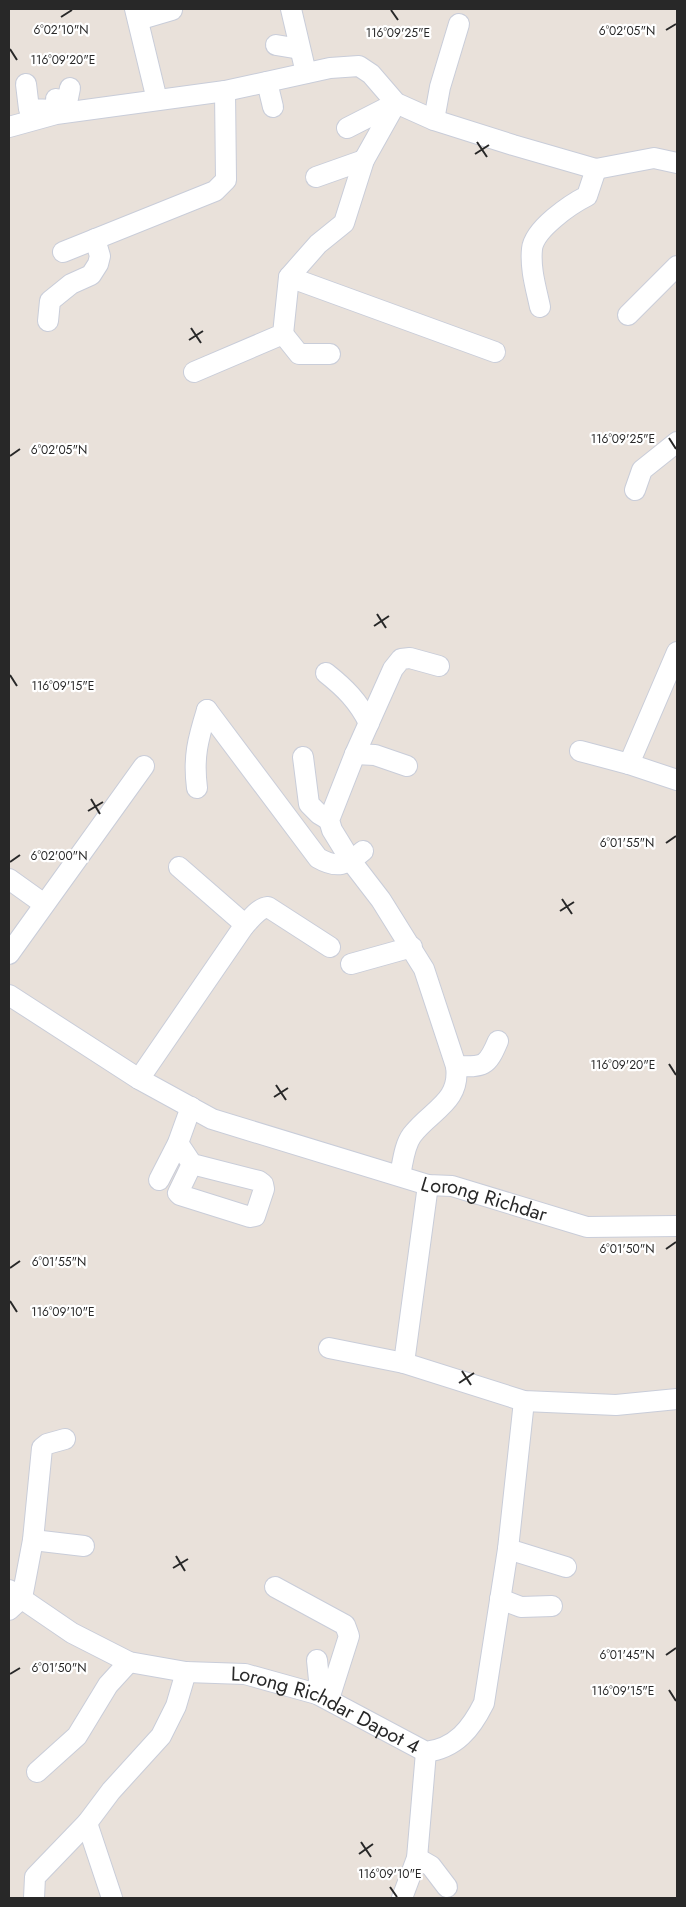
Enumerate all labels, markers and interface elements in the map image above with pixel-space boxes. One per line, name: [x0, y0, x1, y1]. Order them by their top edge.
text: 6°02'10"N: [33, 21, 89, 39]
text: 6°02'05"N: [599, 22, 655, 40]
text: 116°09'25"E: [366, 24, 430, 42]
text: 116°09'20"E: [31, 51, 95, 69]
text: 116°09'25"E: [591, 430, 655, 448]
text: 6°02'05"N: [31, 441, 87, 459]
text: 116°09'15"E: [32, 677, 94, 695]
text: 6°01'55"N: [600, 834, 654, 852]
text: 6°02'00"N: [31, 847, 87, 865]
text: 116°09'20"E: [591, 1056, 655, 1074]
street label: Lorong Richdar: [417, 1169, 551, 1229]
text: 6°01'50"N: [599, 1240, 655, 1258]
text: 6°01'55"N: [32, 1253, 86, 1271]
text: 116°09'10"E: [31, 1303, 95, 1321]
text: 6°01'45"N: [600, 1646, 654, 1664]
text: 6°01'50"N: [31, 1659, 87, 1677]
street label: Lorong Richdar Dapot 4: [231, 1659, 426, 1761]
text: 116°09'15"E: [592, 1682, 654, 1700]
text: 116°09'10"E: [358, 1865, 422, 1883]

